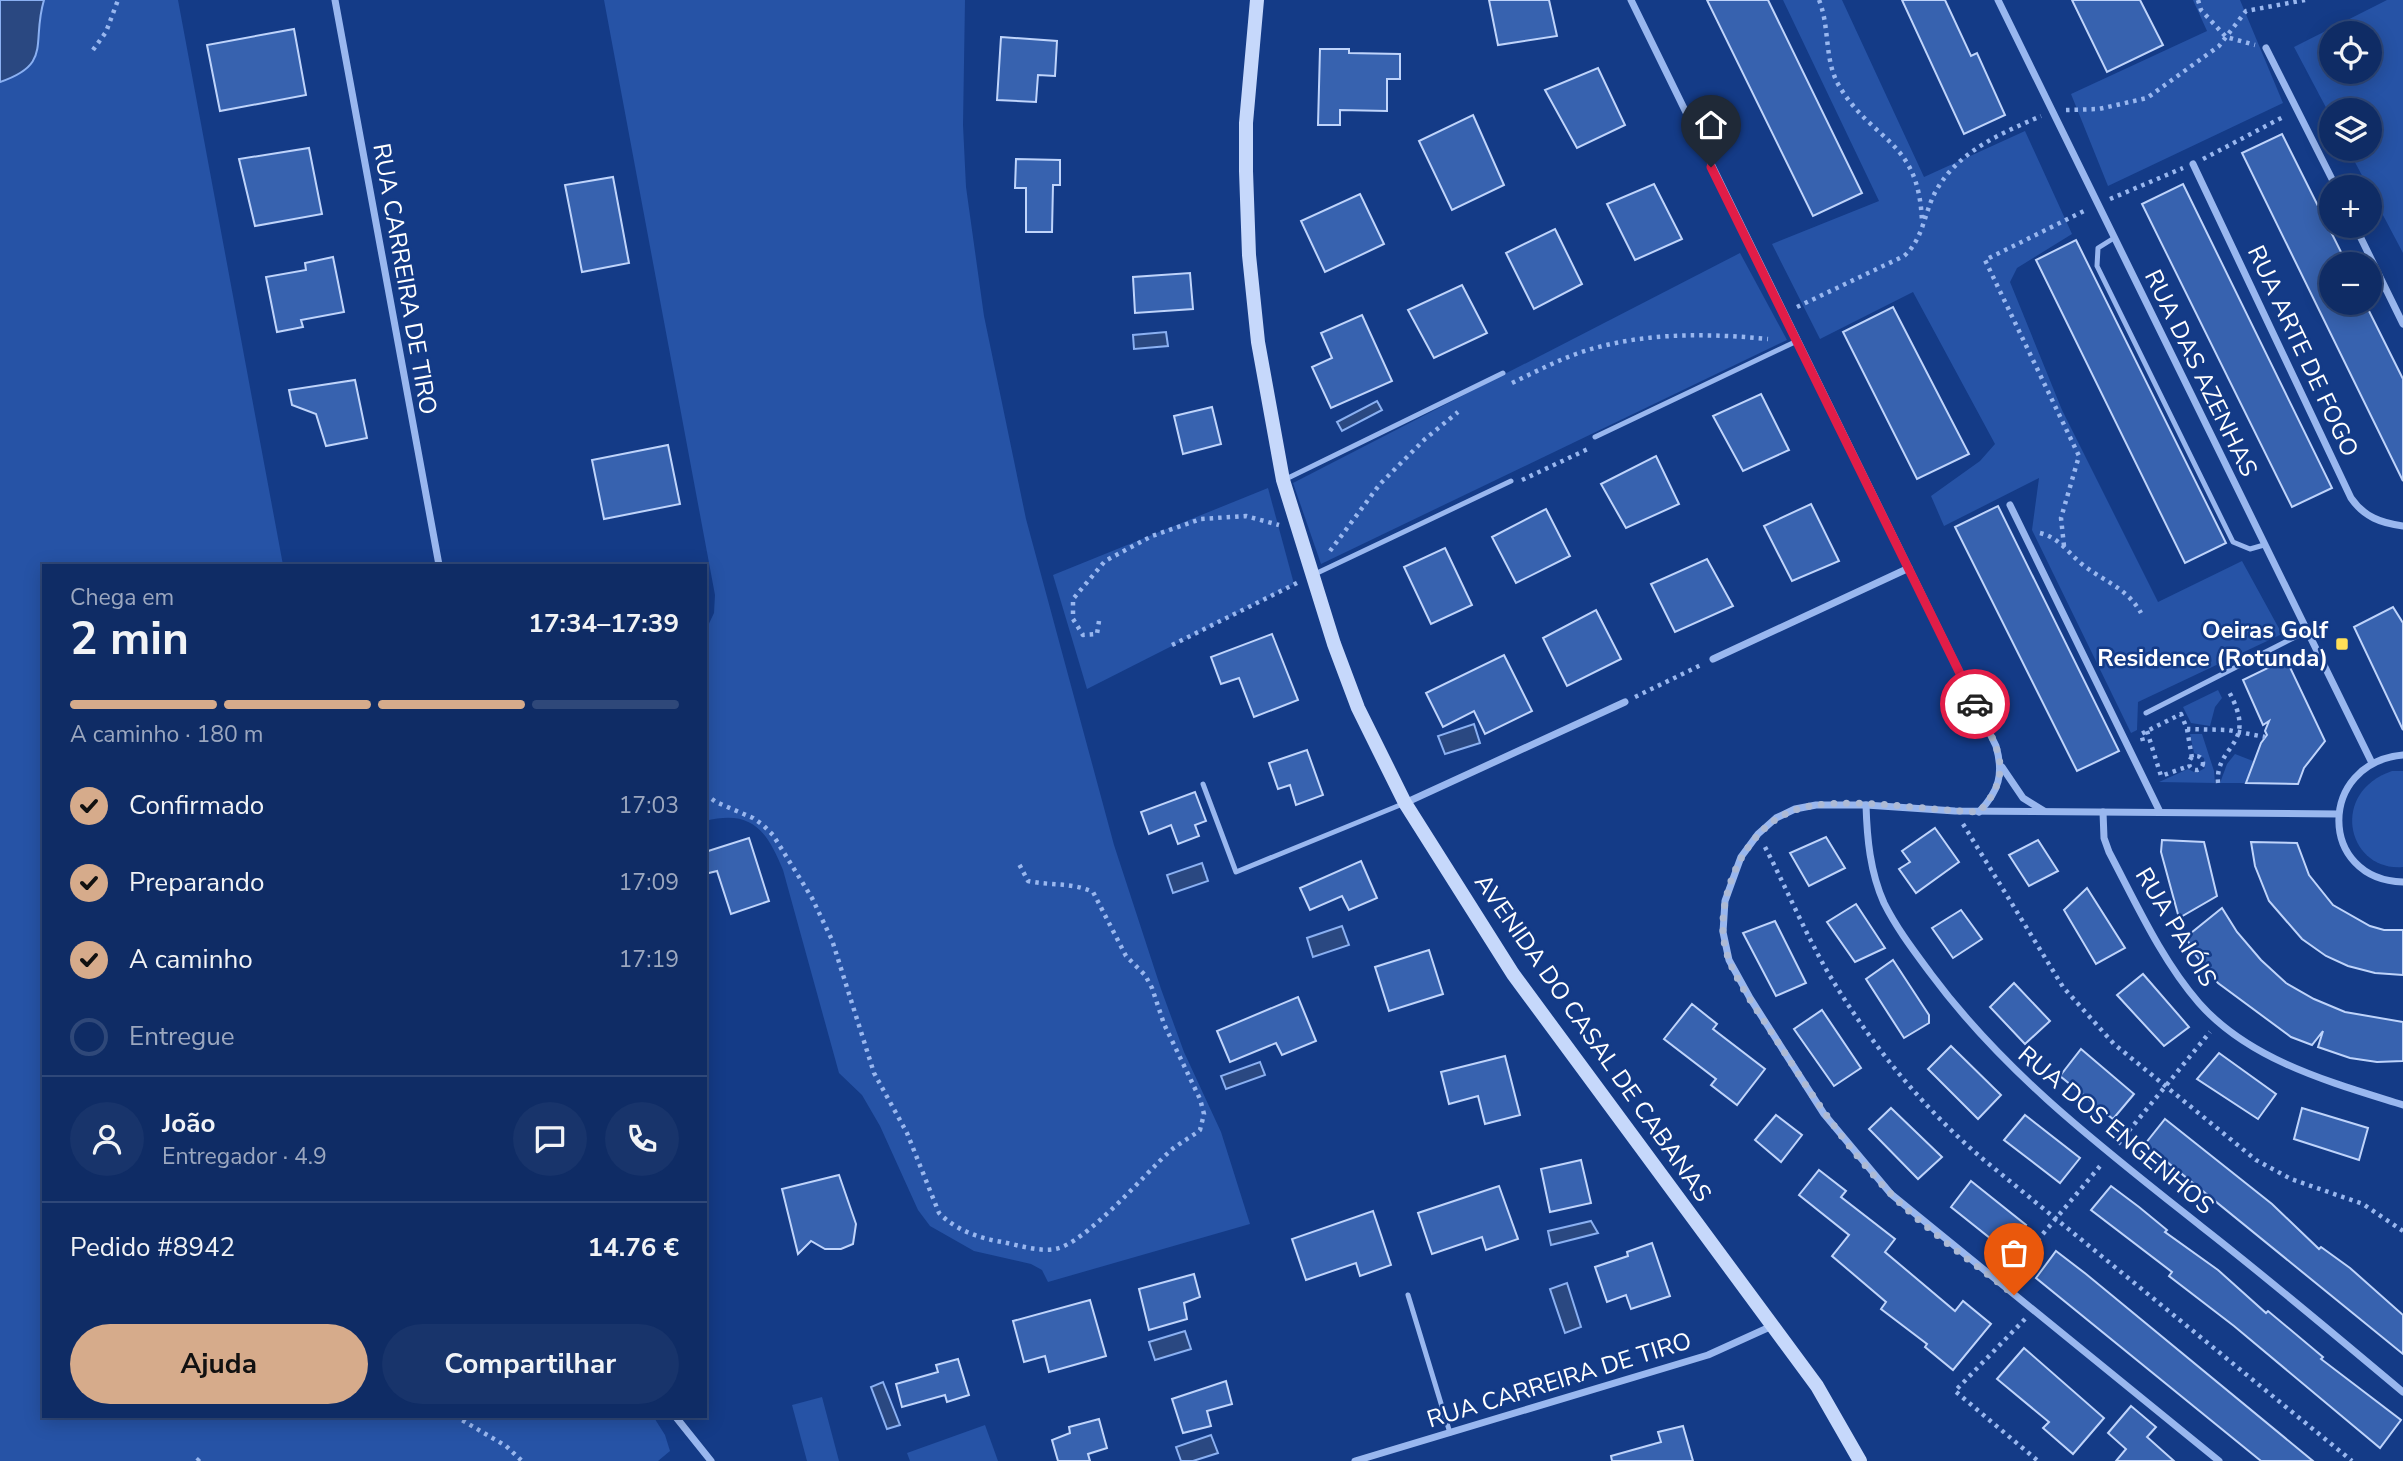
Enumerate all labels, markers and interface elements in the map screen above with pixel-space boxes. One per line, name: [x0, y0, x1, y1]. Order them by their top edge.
map controls: [2319, 21, 2382, 315]
button: locate: [2319, 21, 2382, 84]
pin: [1681, 95, 1741, 167]
button: layers: [2319, 98, 2382, 161]
icon: home: [1692, 106, 1730, 144]
street label: RUA CARREIRA DE TIRO: [365, 141, 445, 417]
button: +: [2319, 175, 2382, 238]
street label: RUA ARTE DE FOGO: [2240, 240, 2366, 462]
button: −: [2319, 252, 2382, 315]
street label: RUA DAS AZENHAS: [2137, 264, 2265, 482]
text: Chega em: [70, 582, 174, 613]
text: 17:34–17:39: [528, 606, 679, 641]
text: 2 min: [70, 607, 189, 670]
place label: Oeiras Golf Residence (Rotunda): [2097, 614, 2329, 674]
marker: Oeiras Golf Residence (Rotunda): [2334, 636, 2350, 652]
courier: [1940, 669, 2010, 739]
icon: car: [1956, 685, 1994, 723]
text: A caminho · 180 m: [70, 719, 263, 750]
icon: check: [70, 787, 108, 825]
text: Confirmado: [129, 788, 264, 823]
text: 17:03: [619, 790, 679, 821]
street label: RUA PAIÓIS: [2128, 862, 2224, 992]
icon: check: [70, 864, 108, 902]
text: Preparando: [129, 865, 264, 900]
text: 17:09: [619, 867, 679, 898]
street label: AVENIDA DO CASAL DE CABANAS: [1467, 868, 1719, 1208]
icon: check: [70, 941, 108, 979]
text: A caminho: [129, 942, 253, 977]
text: 17:19: [619, 944, 679, 975]
text: Entregue: [129, 1019, 235, 1054]
street label: RUA DOS ENGENHOS: [2011, 1038, 2221, 1222]
button: person: [70, 1102, 144, 1176]
button: chat: [513, 1102, 587, 1176]
button: phone: [605, 1102, 679, 1176]
text: João: [162, 1106, 215, 1141]
text: Entregador · 4.9: [162, 1141, 327, 1172]
pin: [1984, 1223, 2044, 1295]
text: Pedido #8942: [70, 1230, 235, 1265]
text: 14.76 €: [588, 1230, 679, 1265]
icon: bag: [1995, 1234, 2033, 1272]
button: Ajuda: [70, 1324, 368, 1404]
button: Compartilhar: [382, 1324, 679, 1404]
street label: RUA CARREIRA DE TIRO: [1423, 1325, 1695, 1435]

